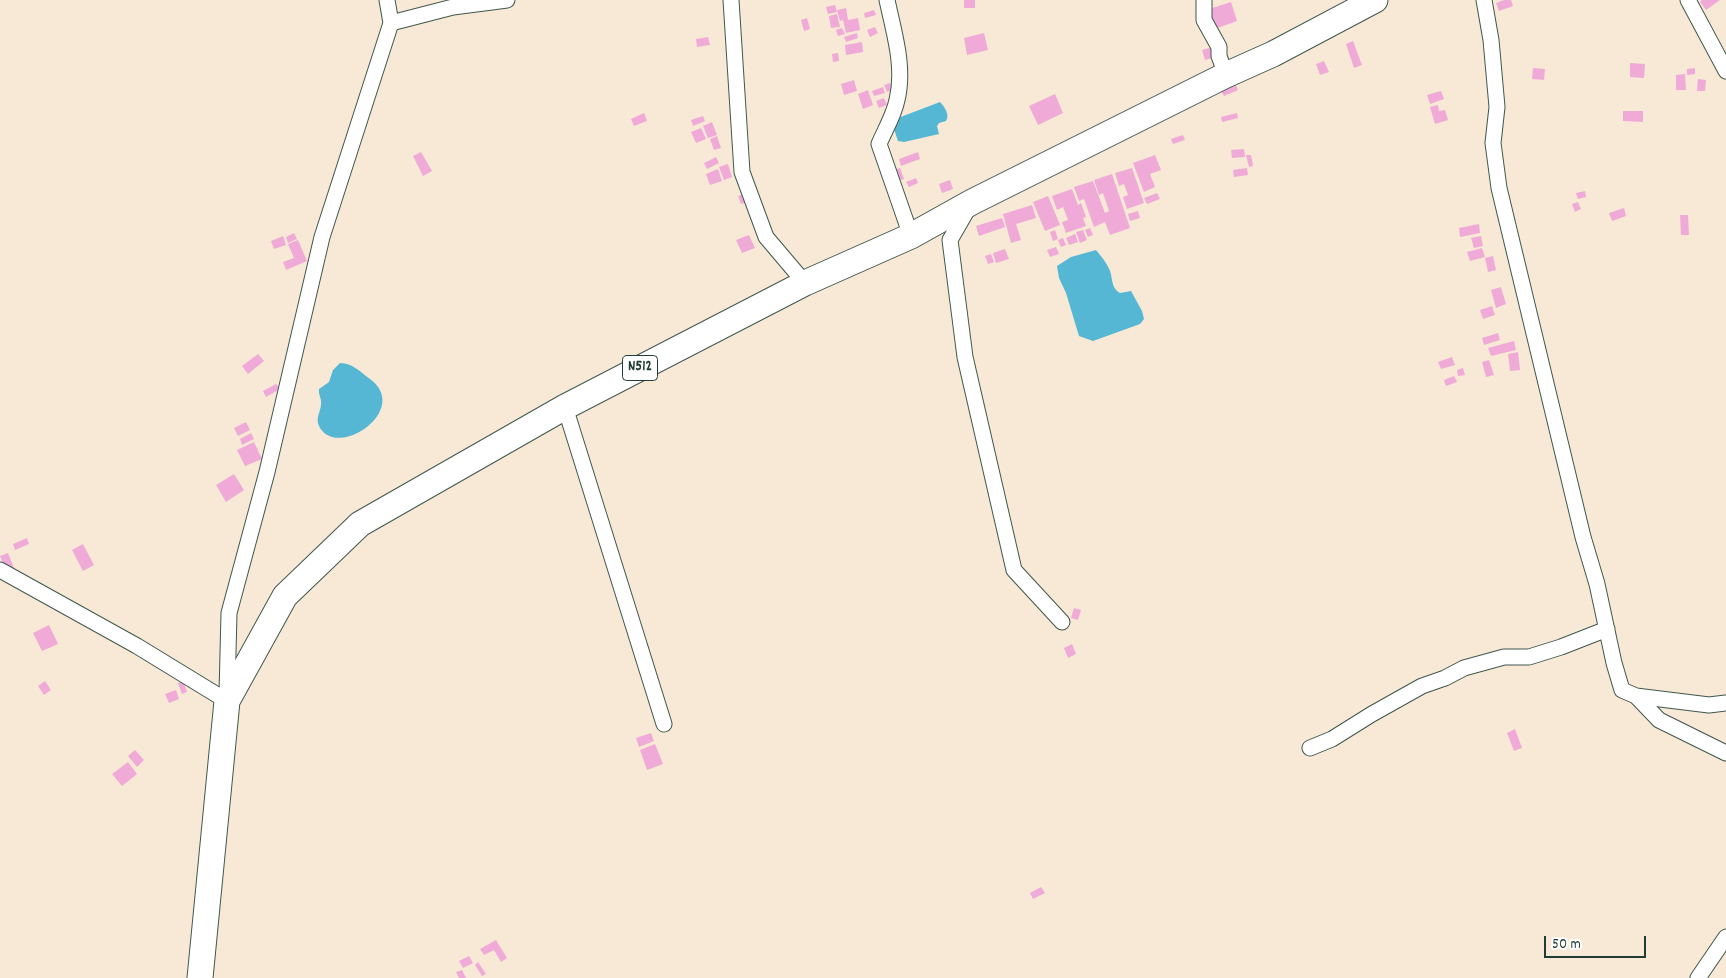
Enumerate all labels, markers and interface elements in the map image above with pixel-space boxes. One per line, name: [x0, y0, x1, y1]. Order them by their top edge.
road number: N512: [622, 356, 658, 380]
scale bar: [1546, 926, 1648, 958]
text: 50 m: [1552, 934, 1581, 956]

